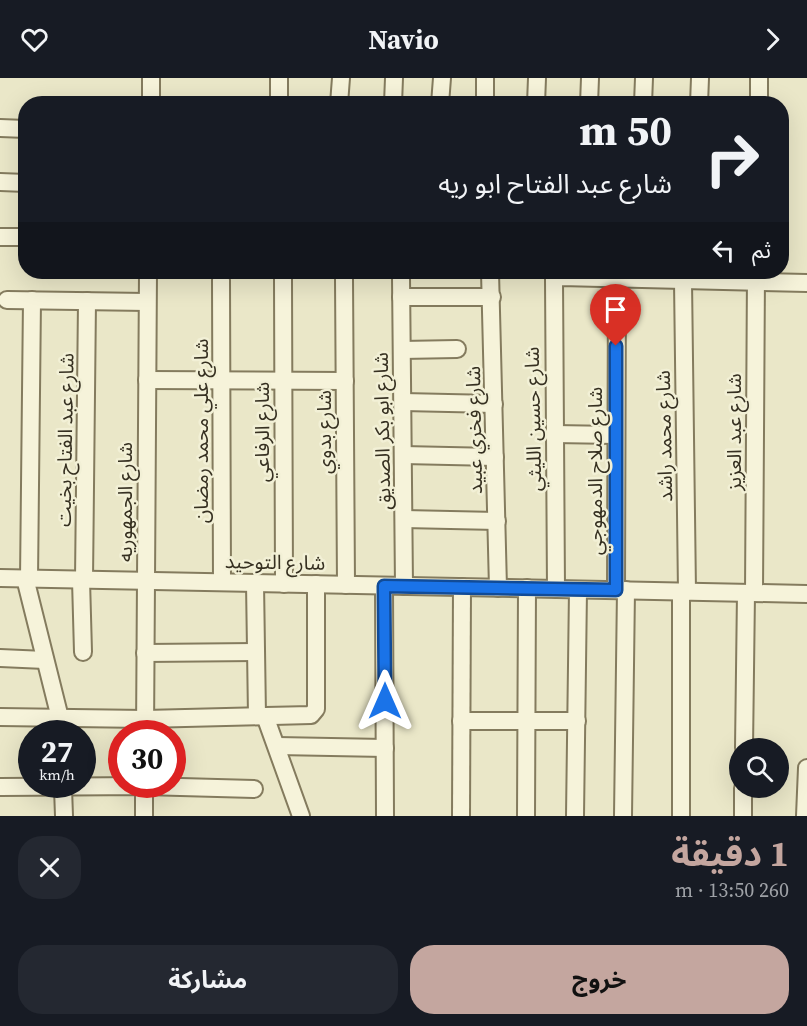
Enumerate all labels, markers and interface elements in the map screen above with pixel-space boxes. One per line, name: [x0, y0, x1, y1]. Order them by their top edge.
text: Navio: [368, 21, 439, 58]
icon: heart: [18, 23, 51, 56]
icon: forward: [756, 23, 789, 56]
text: 50 m: [579, 101, 672, 159]
icon: right: [693, 120, 771, 198]
text: شارع عبد الفتاح ابو ريه: [438, 165, 672, 202]
icon: left: [707, 234, 740, 267]
text: ثم: [752, 235, 771, 265]
pin: [590, 284, 641, 346]
icon: arrive: [599, 293, 632, 326]
street label: شارع علي محمد رمضان: [187, 339, 217, 523]
street label: شارع حسين الليثي: [518, 346, 550, 492]
street label: شارع ابو بكر الصديق: [367, 352, 398, 510]
street label: شارع عبد الفتاح بخيت: [49, 353, 82, 527]
street label: شارع فخري عبيد: [459, 366, 491, 494]
street label: شارع محمد راشد: [649, 370, 680, 502]
street label: شارع عبد العزيز: [720, 373, 749, 492]
street label: شارع الرفاعي: [248, 382, 278, 482]
street label: شارع صلاح الدمهوجي: [581, 387, 611, 555]
street label: شارع بدوي: [310, 390, 340, 474]
street label: شارع الجمهوريه: [111, 442, 140, 562]
street label: شارع التوحيد: [225, 547, 325, 578]
position arrow: [353, 669, 417, 733]
speed limit sign: 30: [108, 720, 186, 798]
text: 27: [41, 731, 73, 772]
map controls: [729, 738, 789, 798]
button: search: [729, 738, 789, 798]
text: km/h: [39, 764, 75, 785]
text: 1 دقيقة: [671, 829, 789, 878]
button: close: [18, 836, 81, 899]
text: 260 m · 13:50: [675, 876, 789, 904]
button: مشاركة: [18, 945, 398, 1014]
button: خروج: [410, 945, 789, 1014]

